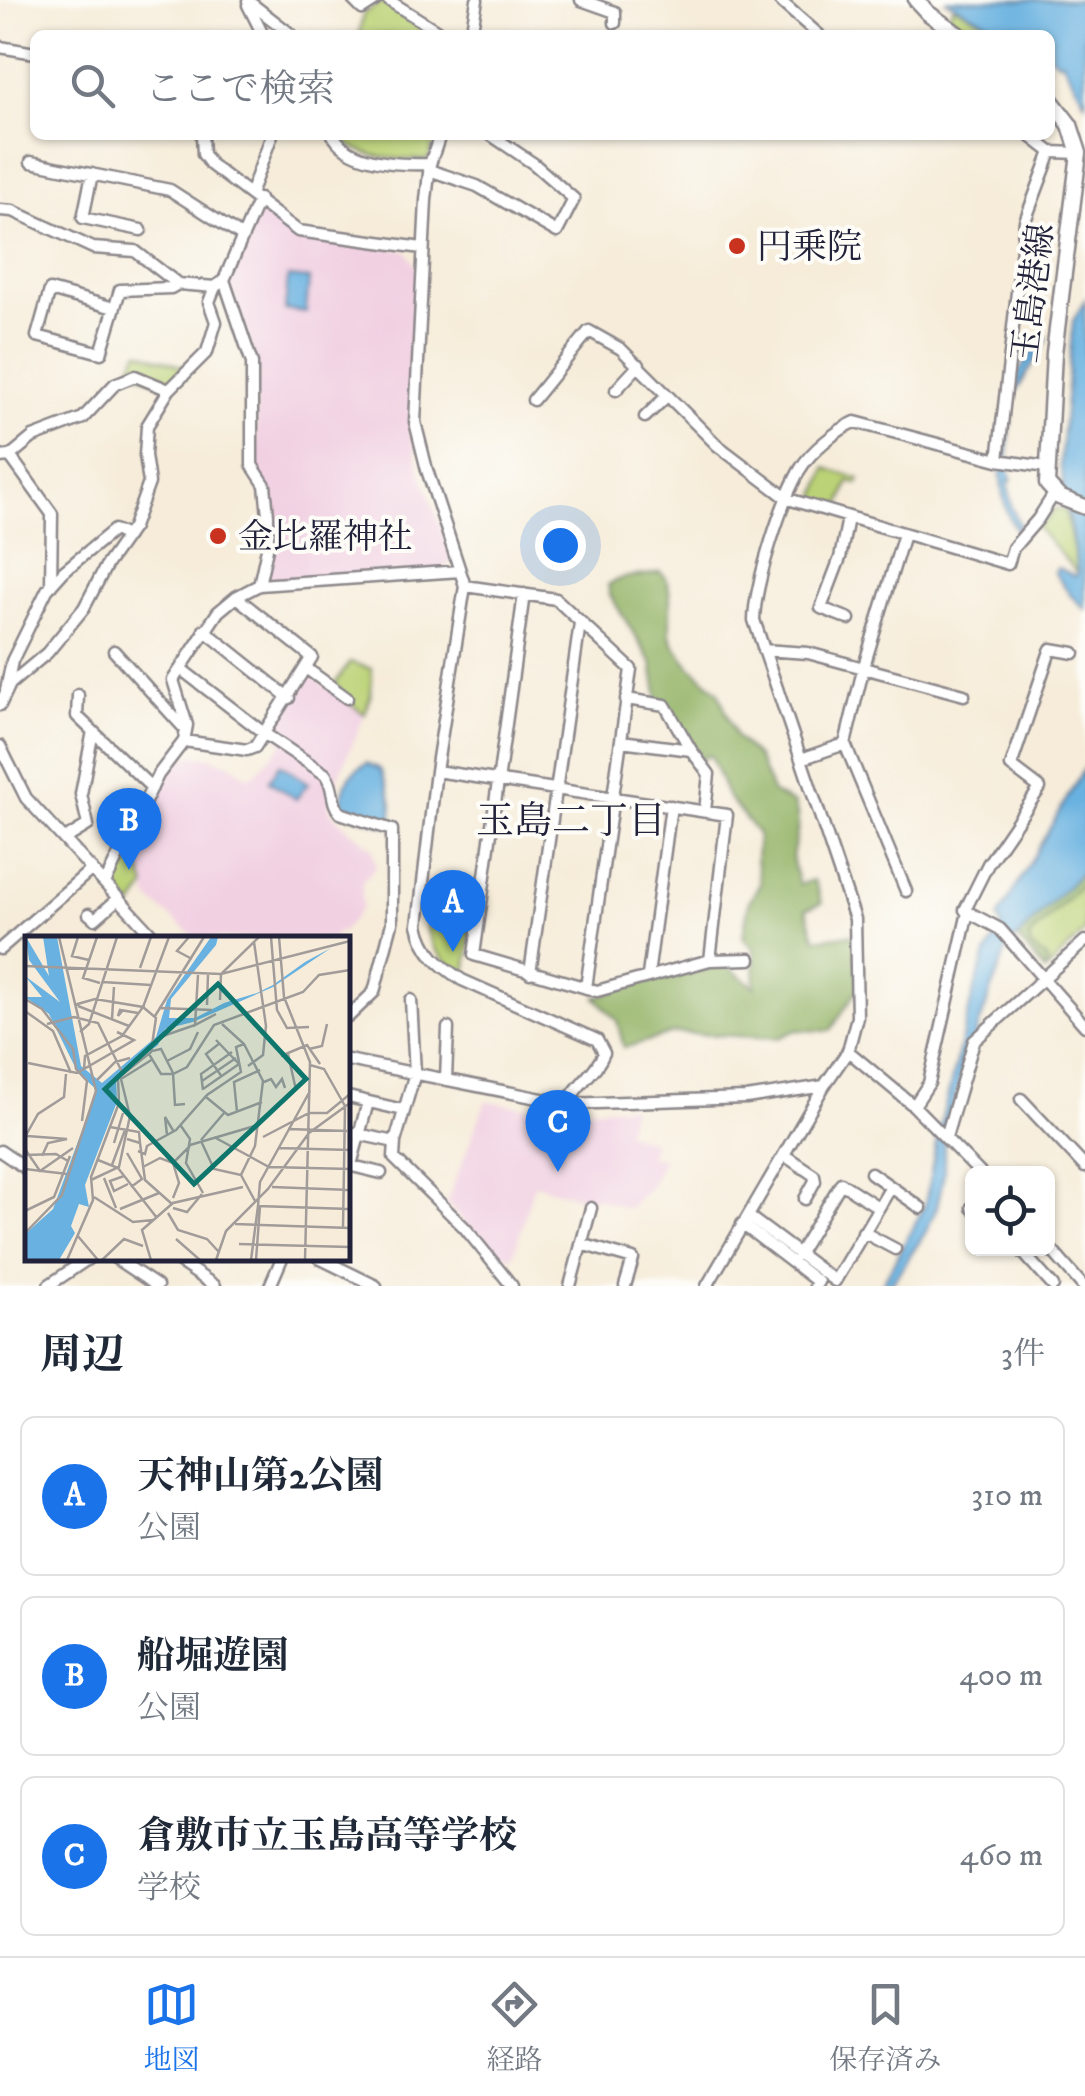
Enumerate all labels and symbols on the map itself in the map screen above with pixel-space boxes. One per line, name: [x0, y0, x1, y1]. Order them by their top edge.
street label: 玉島港線: [1004, 221, 1064, 365]
place label: 円乗院: [757, 226, 862, 270]
marker: 円乗院: [726, 235, 748, 257]
place label: 金比羅神社: [238, 516, 413, 560]
your location: [535, 520, 586, 571]
marker: 金比羅神社: [207, 525, 229, 547]
pin: B: [96, 788, 162, 870]
district label: 玉島二丁目: [476, 798, 666, 846]
pin: A: [420, 870, 486, 952]
inset map: [25, 936, 350, 1261]
pin: C: [526, 1090, 590, 1172]

